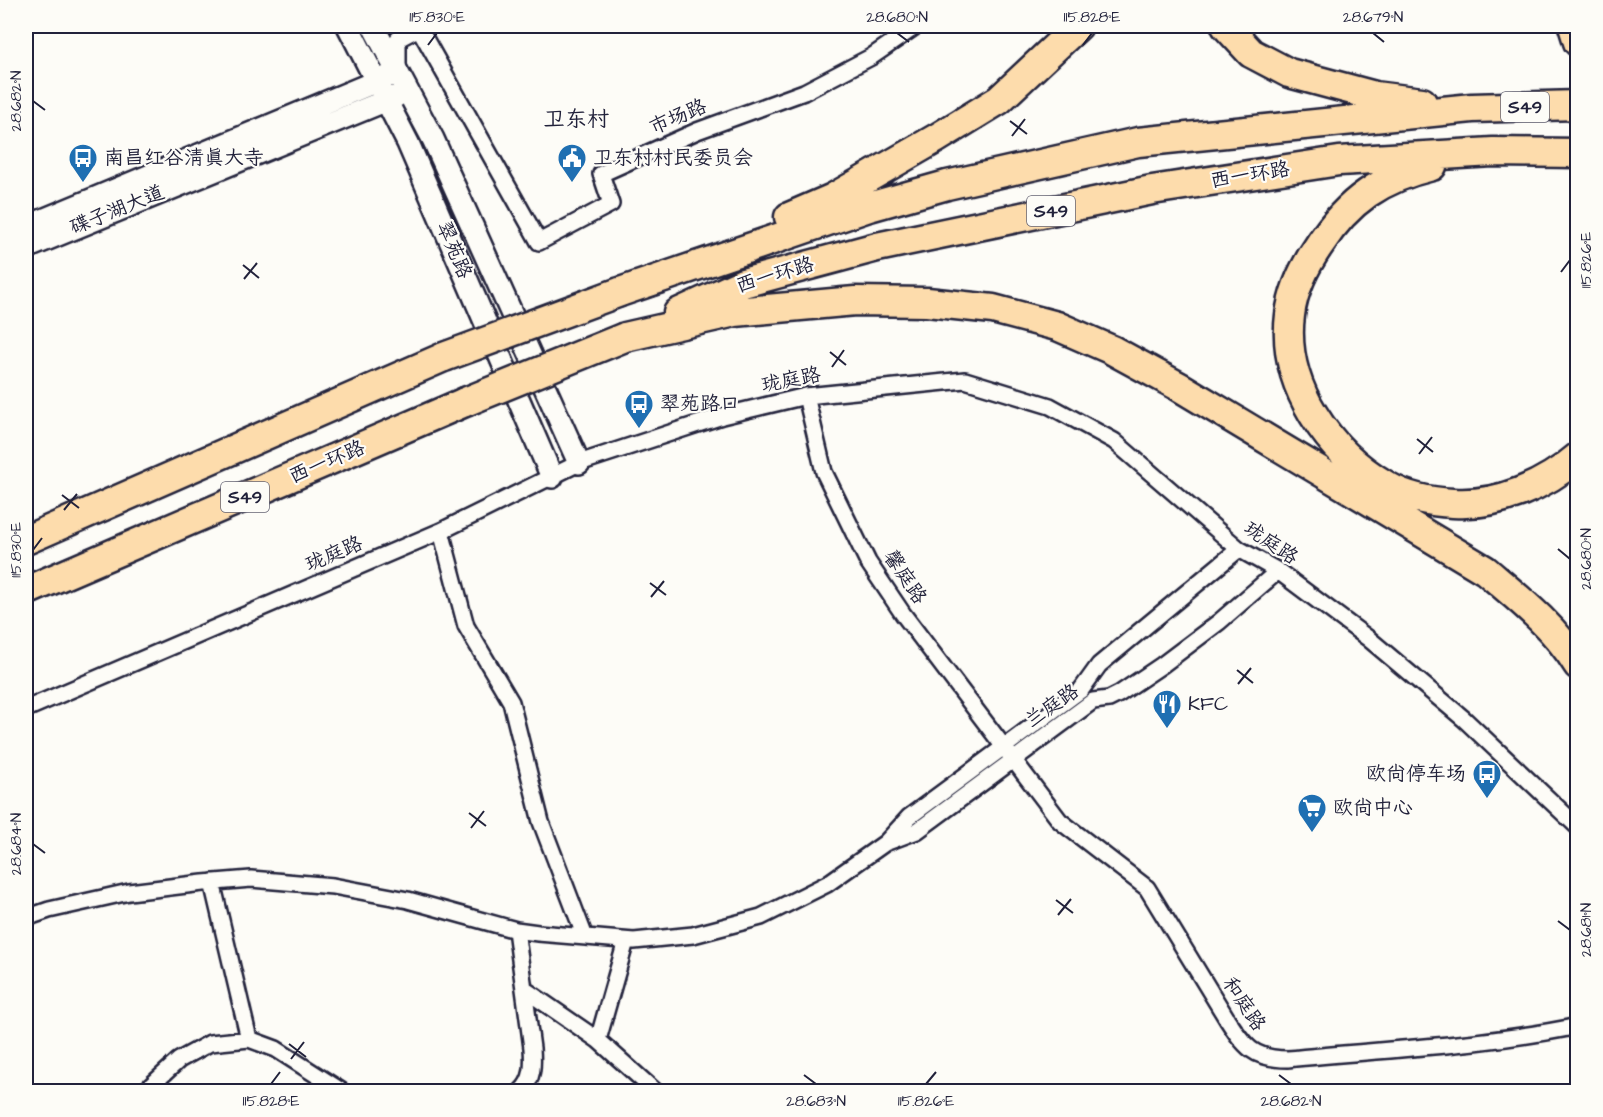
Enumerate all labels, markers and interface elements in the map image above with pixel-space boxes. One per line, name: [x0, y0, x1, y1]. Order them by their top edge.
text: 115.830°E: [409, 7, 465, 28]
text: 28.680°N: [866, 7, 928, 28]
text: 115.828°E: [1064, 7, 1121, 28]
text: 28.679°N: [1343, 7, 1403, 28]
text: 28.682°N: [6, 71, 27, 131]
street label: 市场路: [645, 92, 712, 142]
road number: S49: [1501, 92, 1549, 122]
district label: 卫东村: [543, 104, 609, 135]
bus stop icon: 南昌红谷清真大寺: [67, 142, 99, 184]
public building icon: 卫东村村民委员会: [556, 142, 588, 184]
place label: 南昌红谷清真大寺: [104, 144, 264, 172]
place label: 卫东村村民委员会: [593, 144, 753, 172]
street label: 西一环路: [1208, 155, 1293, 195]
street label: 碟子湖大道: [65, 178, 169, 242]
road number: S49: [1027, 196, 1075, 226]
street label: 翠苑路: [429, 217, 479, 284]
text: 115.826°E: [1576, 232, 1597, 288]
street label: 西一环路: [733, 250, 818, 300]
street label: 珑庭路: [759, 360, 824, 399]
bus stop icon: 翠苑路口: [623, 388, 655, 430]
place label: 翠苑路口: [660, 390, 740, 418]
street label: 西一环路: [285, 433, 370, 491]
road number: S49: [221, 482, 269, 512]
street label: 珑庭路: [1238, 515, 1305, 572]
text: 115.830°E: [6, 522, 27, 578]
text: 28.680°N: [1576, 528, 1597, 590]
street label: 珑庭路: [301, 529, 368, 579]
street label: 馨庭路: [877, 544, 934, 611]
street label: 兰庭路: [1019, 677, 1085, 735]
restaurant icon: KFC: [1151, 688, 1183, 730]
place label: KFC: [1188, 690, 1228, 718]
bus stop icon: 欧尚停车场: [1471, 758, 1503, 800]
place label: 欧尚停车场: [1366, 760, 1466, 788]
supermarket icon: 欧尚中心: [1296, 792, 1328, 834]
place label: 欧尚中心: [1333, 794, 1413, 822]
text: 28.684°N: [6, 813, 27, 875]
text: 28.681°N: [1576, 903, 1597, 957]
street label: 和庭路: [1216, 971, 1273, 1038]
text: 115.828°E: [243, 1091, 300, 1112]
text: 28.683°N: [786, 1091, 846, 1112]
text: 115.826°E: [898, 1091, 954, 1112]
text: 28.682°N: [1261, 1091, 1321, 1112]

